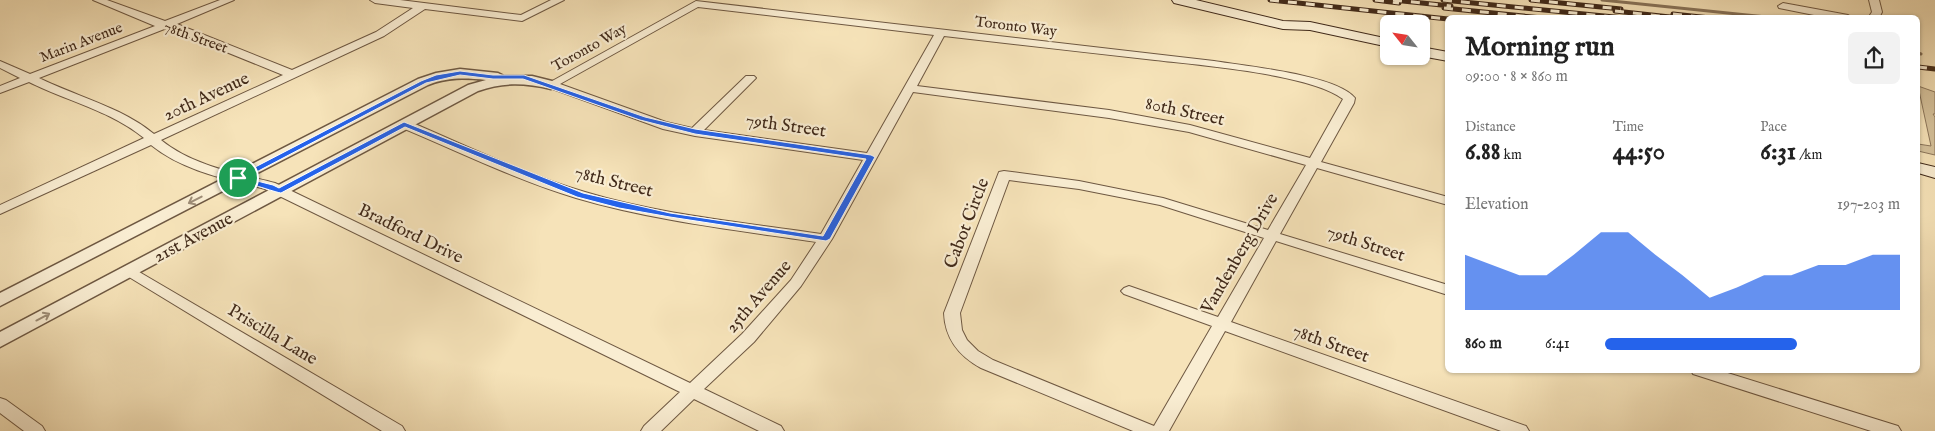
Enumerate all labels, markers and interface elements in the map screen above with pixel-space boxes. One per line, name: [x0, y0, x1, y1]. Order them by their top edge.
street label: Toronto Way: [974, 12, 1059, 41]
north arrow: [1380, 15, 1430, 65]
map controls: [1380, 15, 1430, 65]
street label: 78th Street: [161, 17, 230, 58]
street label: Marin Avenue: [37, 18, 125, 67]
street label: Toronto Way: [548, 19, 631, 76]
text: Morning run: [1465, 30, 1615, 65]
button: share: [1848, 32, 1900, 84]
street label: 20th Avenue: [160, 67, 253, 127]
text: 09:00 · 8 × 860 m: [1465, 67, 1568, 87]
street label: 80th Street: [1143, 93, 1226, 132]
street label: 79th Street: [744, 109, 827, 143]
text: Distance: [1465, 118, 1516, 136]
text: Time: [1613, 118, 1644, 136]
text: Pace: [1760, 118, 1787, 136]
text: 6.88: [1465, 136, 1501, 168]
text: 44:50: [1613, 136, 1665, 168]
text: 6:31: [1760, 136, 1796, 168]
text: km: [1501, 146, 1522, 164]
text: /km: [1796, 146, 1822, 164]
pin: [217, 157, 259, 199]
street label: 78th Street: [572, 162, 655, 203]
icon: arrive: [224, 164, 252, 192]
street label: Cabot Circle: [940, 175, 995, 272]
street label: Vandenberg Drive: [1196, 189, 1284, 319]
text: Elevation: [1465, 195, 1528, 215]
text: 197–203 m: [1837, 195, 1900, 215]
one-way arrow: [188, 196, 203, 205]
street label: Bradford Drive: [354, 199, 467, 270]
street label: 21st Avenue: [150, 208, 237, 269]
street label: 79th Street: [1324, 221, 1407, 268]
street label: 25th Avenue: [721, 256, 797, 338]
street label: Priscilla Lane: [223, 299, 321, 371]
one-way arrow: [35, 312, 50, 321]
street label: 78th Street: [1289, 320, 1372, 369]
text: 860 m: [1465, 334, 1502, 354]
text: 6:41: [1545, 334, 1570, 354]

